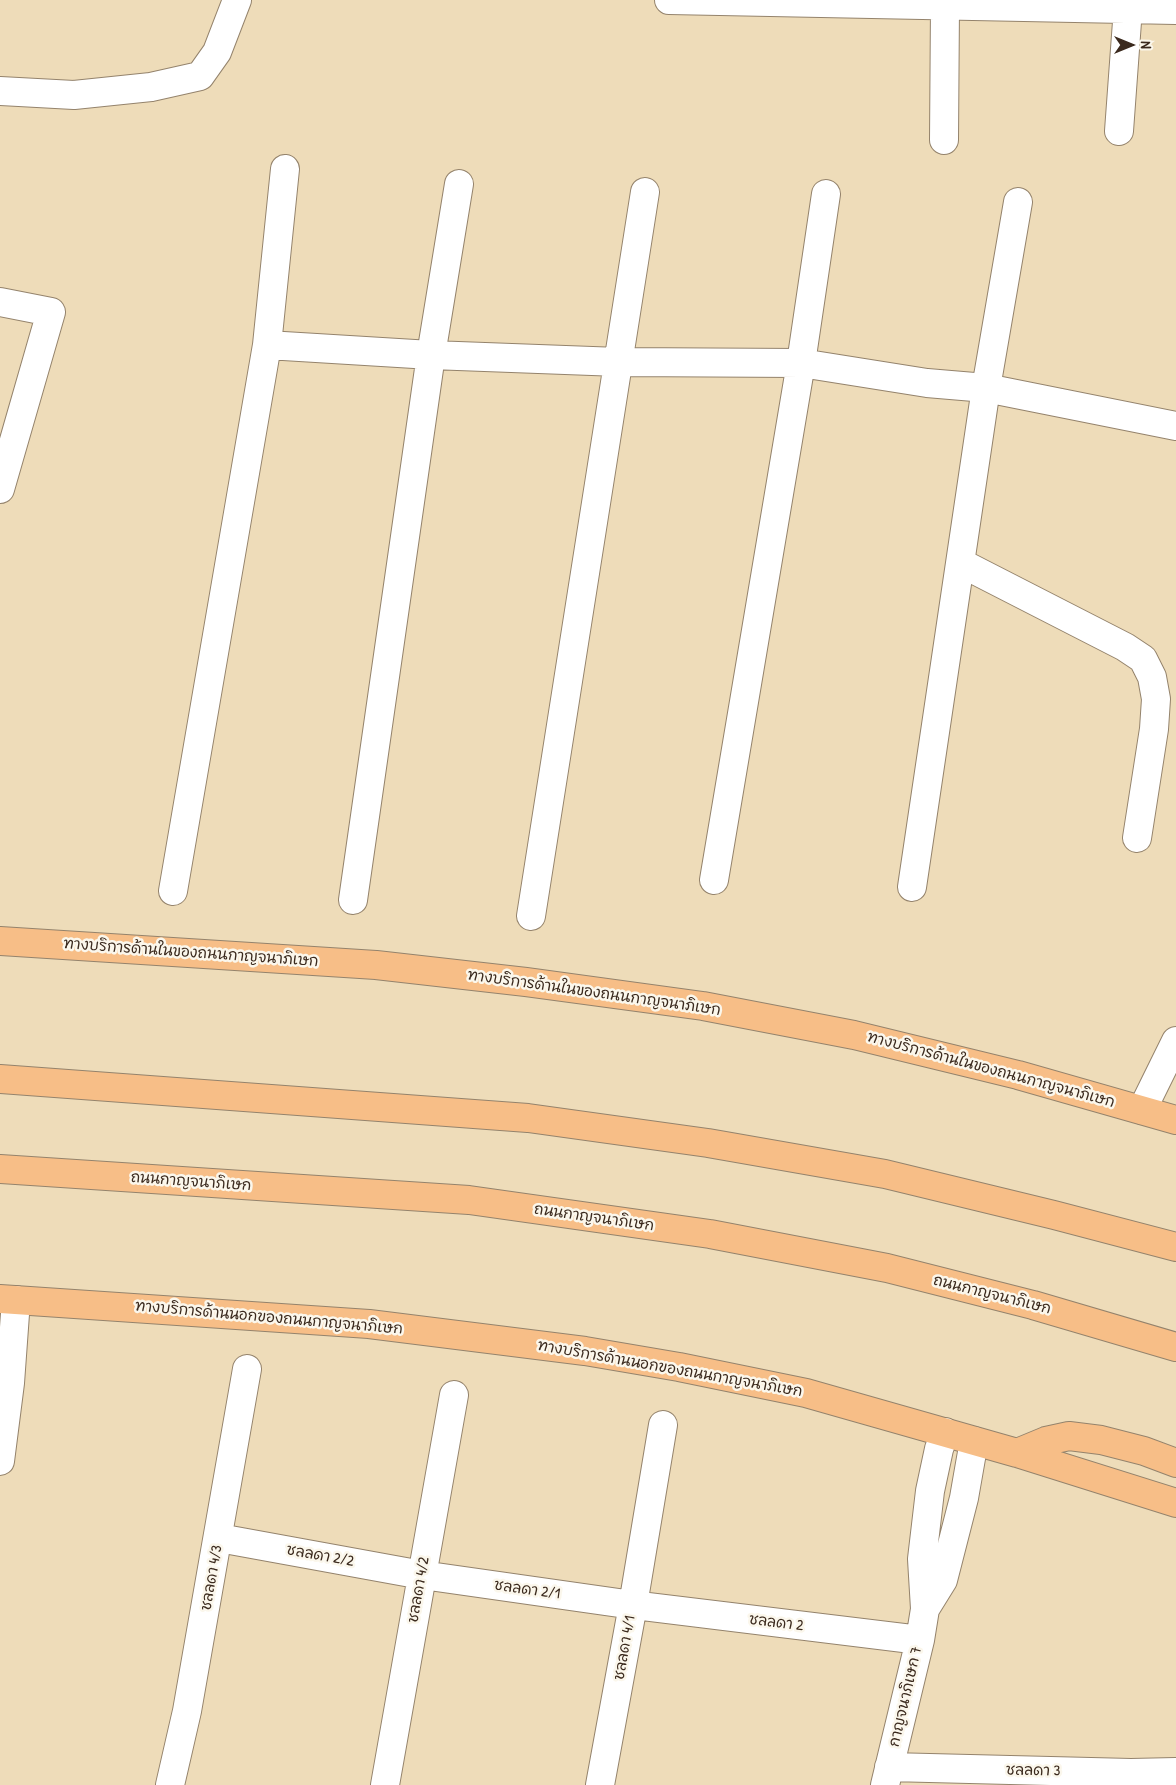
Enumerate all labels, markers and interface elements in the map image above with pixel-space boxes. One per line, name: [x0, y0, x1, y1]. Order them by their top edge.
north arrow: [1106, 20, 1156, 70]
text: N: [1137, 41, 1156, 49]
street label: ทางบริการด้านในของถนนกาญจนาภิเษก: [63, 935, 319, 971]
street label: ทางบริการด้านในของถนนกาญจนาภิเษก: [466, 966, 722, 1020]
street label: ทางบริการด้านในของถนนกาญจนาภิเษก: [865, 1028, 1117, 1112]
street label: ถนนกาญจนาภิเษก: [130, 1169, 252, 1195]
street label: ถนนกาญจนาภิเษก: [533, 1201, 655, 1235]
street label: ถนนกาญจนาภิเษก: [931, 1272, 1053, 1318]
street label: ทางบริการด้านนอกของถนนกาญจนาภิเษก: [134, 1297, 404, 1339]
street label: ทางบริการด้านนอกของถนนกาญจนาภิเษก: [536, 1337, 804, 1401]
street label: ชลลดา 2/2: [285, 1541, 355, 1571]
street label: ชลลดา 4/3: [197, 1544, 227, 1612]
street label: ชลลดา 4/2: [404, 1556, 434, 1624]
street label: ชลลดา 2/1: [493, 1576, 561, 1604]
street label: ชลลดา 2: [748, 1611, 804, 1635]
street label: ชลลดา 4/1: [610, 1614, 640, 1682]
street label: กาญจนาภิเษก 7: [886, 1645, 926, 1749]
street label: ชลลดา 3: [1006, 1762, 1060, 1780]

